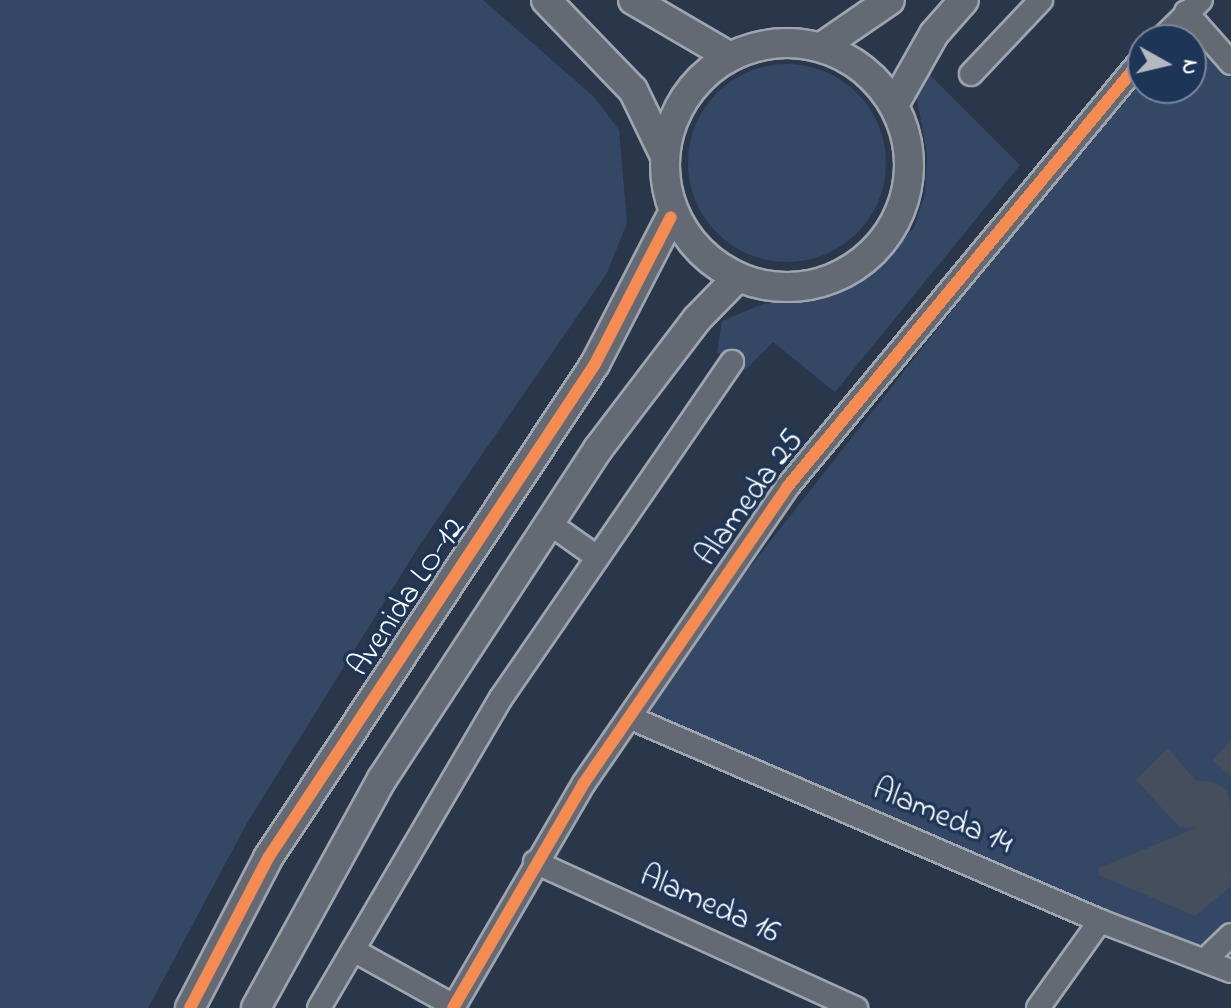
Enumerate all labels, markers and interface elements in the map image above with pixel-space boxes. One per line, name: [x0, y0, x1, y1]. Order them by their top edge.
north arrow: [1127, 24, 1207, 104]
text: N: [1172, 57, 1206, 77]
street label: Alameda 25: [689, 423, 813, 575]
street label: Avenida LO-12: [341, 511, 475, 685]
street label: Alameda 14: [866, 771, 1018, 865]
street label: Alameda 16: [633, 858, 785, 954]

